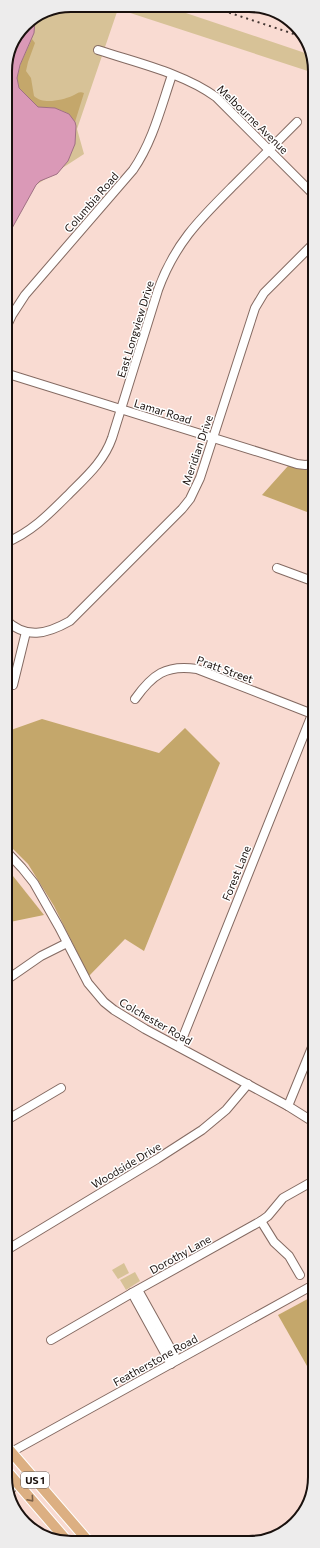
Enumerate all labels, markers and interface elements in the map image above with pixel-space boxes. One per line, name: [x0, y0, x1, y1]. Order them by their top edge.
street label: Melbourne Avenue: [215, 82, 291, 156]
street label: Columbia Road: [61, 169, 121, 235]
street label: East Longview Drive: [114, 279, 156, 379]
street label: Lamar Road: [133, 396, 193, 426]
street label: Meridian Drive: [179, 413, 215, 487]
street label: Pratt Street: [195, 653, 255, 685]
street label: Forest Lane: [219, 843, 253, 903]
street label: Colchester Road: [117, 995, 195, 1047]
street label: Woodside Drive: [89, 1139, 163, 1191]
street label: Dorothy Lane: [147, 1232, 213, 1276]
street label: Featherstone Road: [111, 1331, 199, 1389]
road number: US 1: [21, 1472, 49, 1488]
one-way arrow: [27, 1495, 34, 1502]

